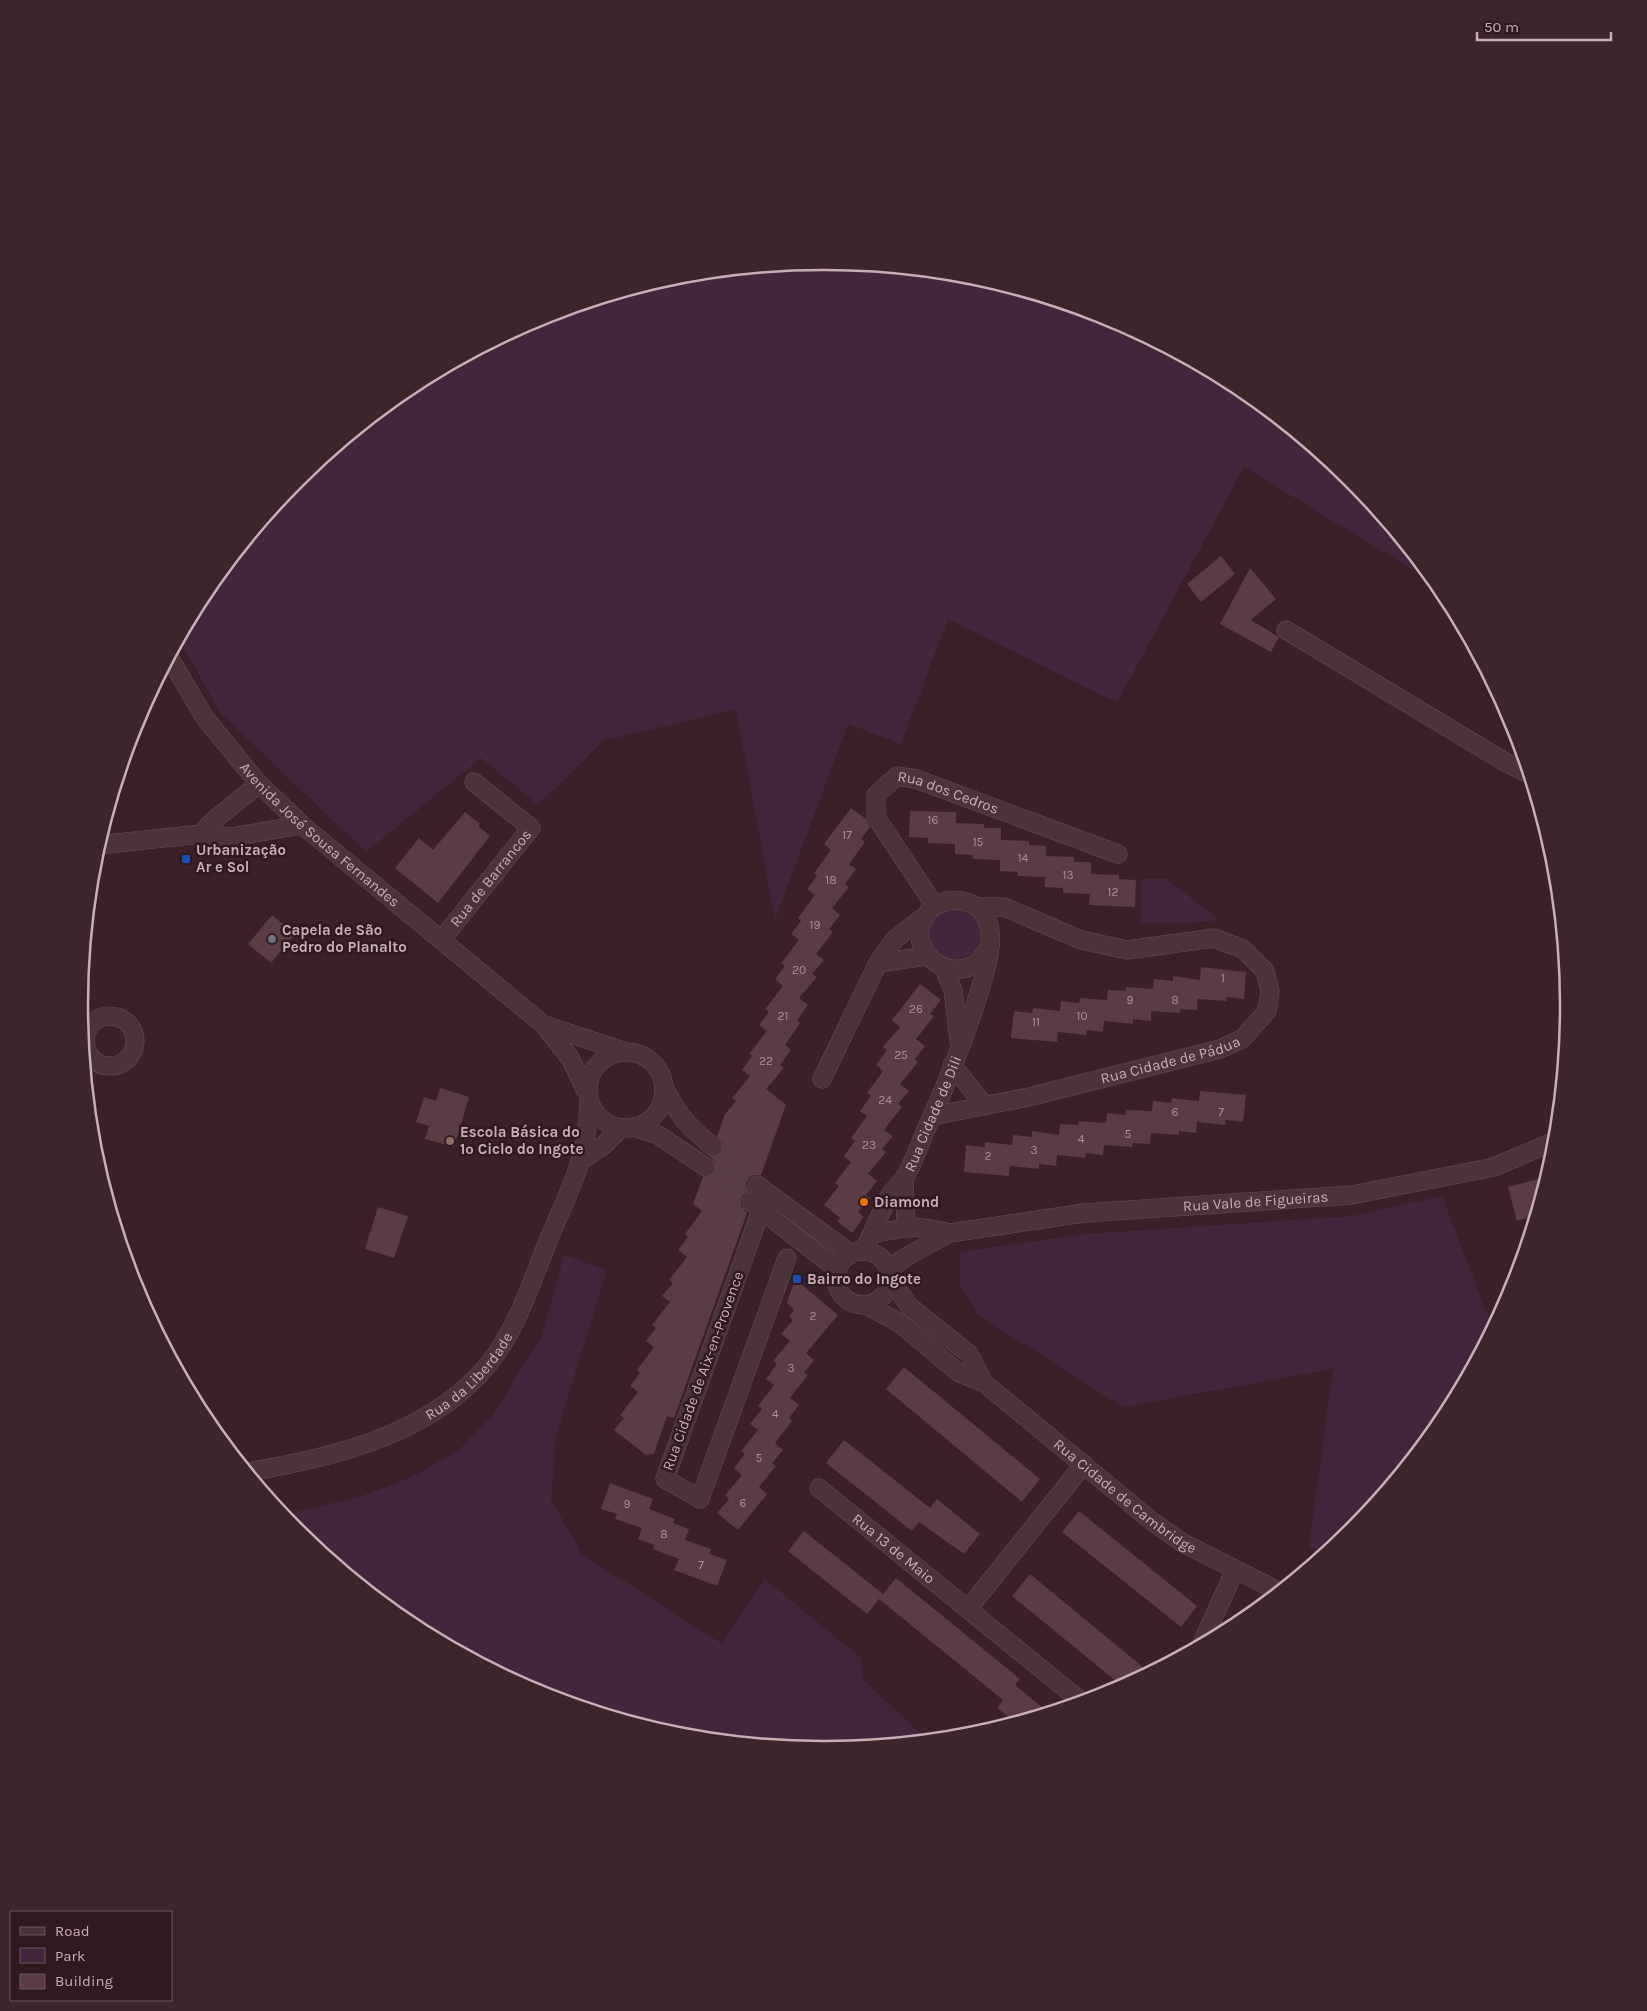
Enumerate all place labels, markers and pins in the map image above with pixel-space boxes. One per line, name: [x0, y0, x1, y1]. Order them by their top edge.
place label: Urbanização Ar e Sol: [196, 841, 286, 876]
marker: Urbanização Ar e Sol: [180, 853, 192, 865]
place label: Capela de São Pedro do Planalto: [282, 921, 407, 956]
marker: Capela de São Pedro do Planalto: [266, 933, 278, 945]
place label: Escola Básica do 1º Ciclo do Ingote: [460, 1123, 583, 1158]
marker: Escola Básica do 1º Ciclo do Ingote: [444, 1135, 456, 1147]
place label: Diamond: [874, 1193, 939, 1211]
marker: Diamond: [858, 1196, 870, 1208]
place label: Bairro do Ingote: [807, 1270, 921, 1288]
marker: Bairro do Ingote: [791, 1273, 803, 1285]

